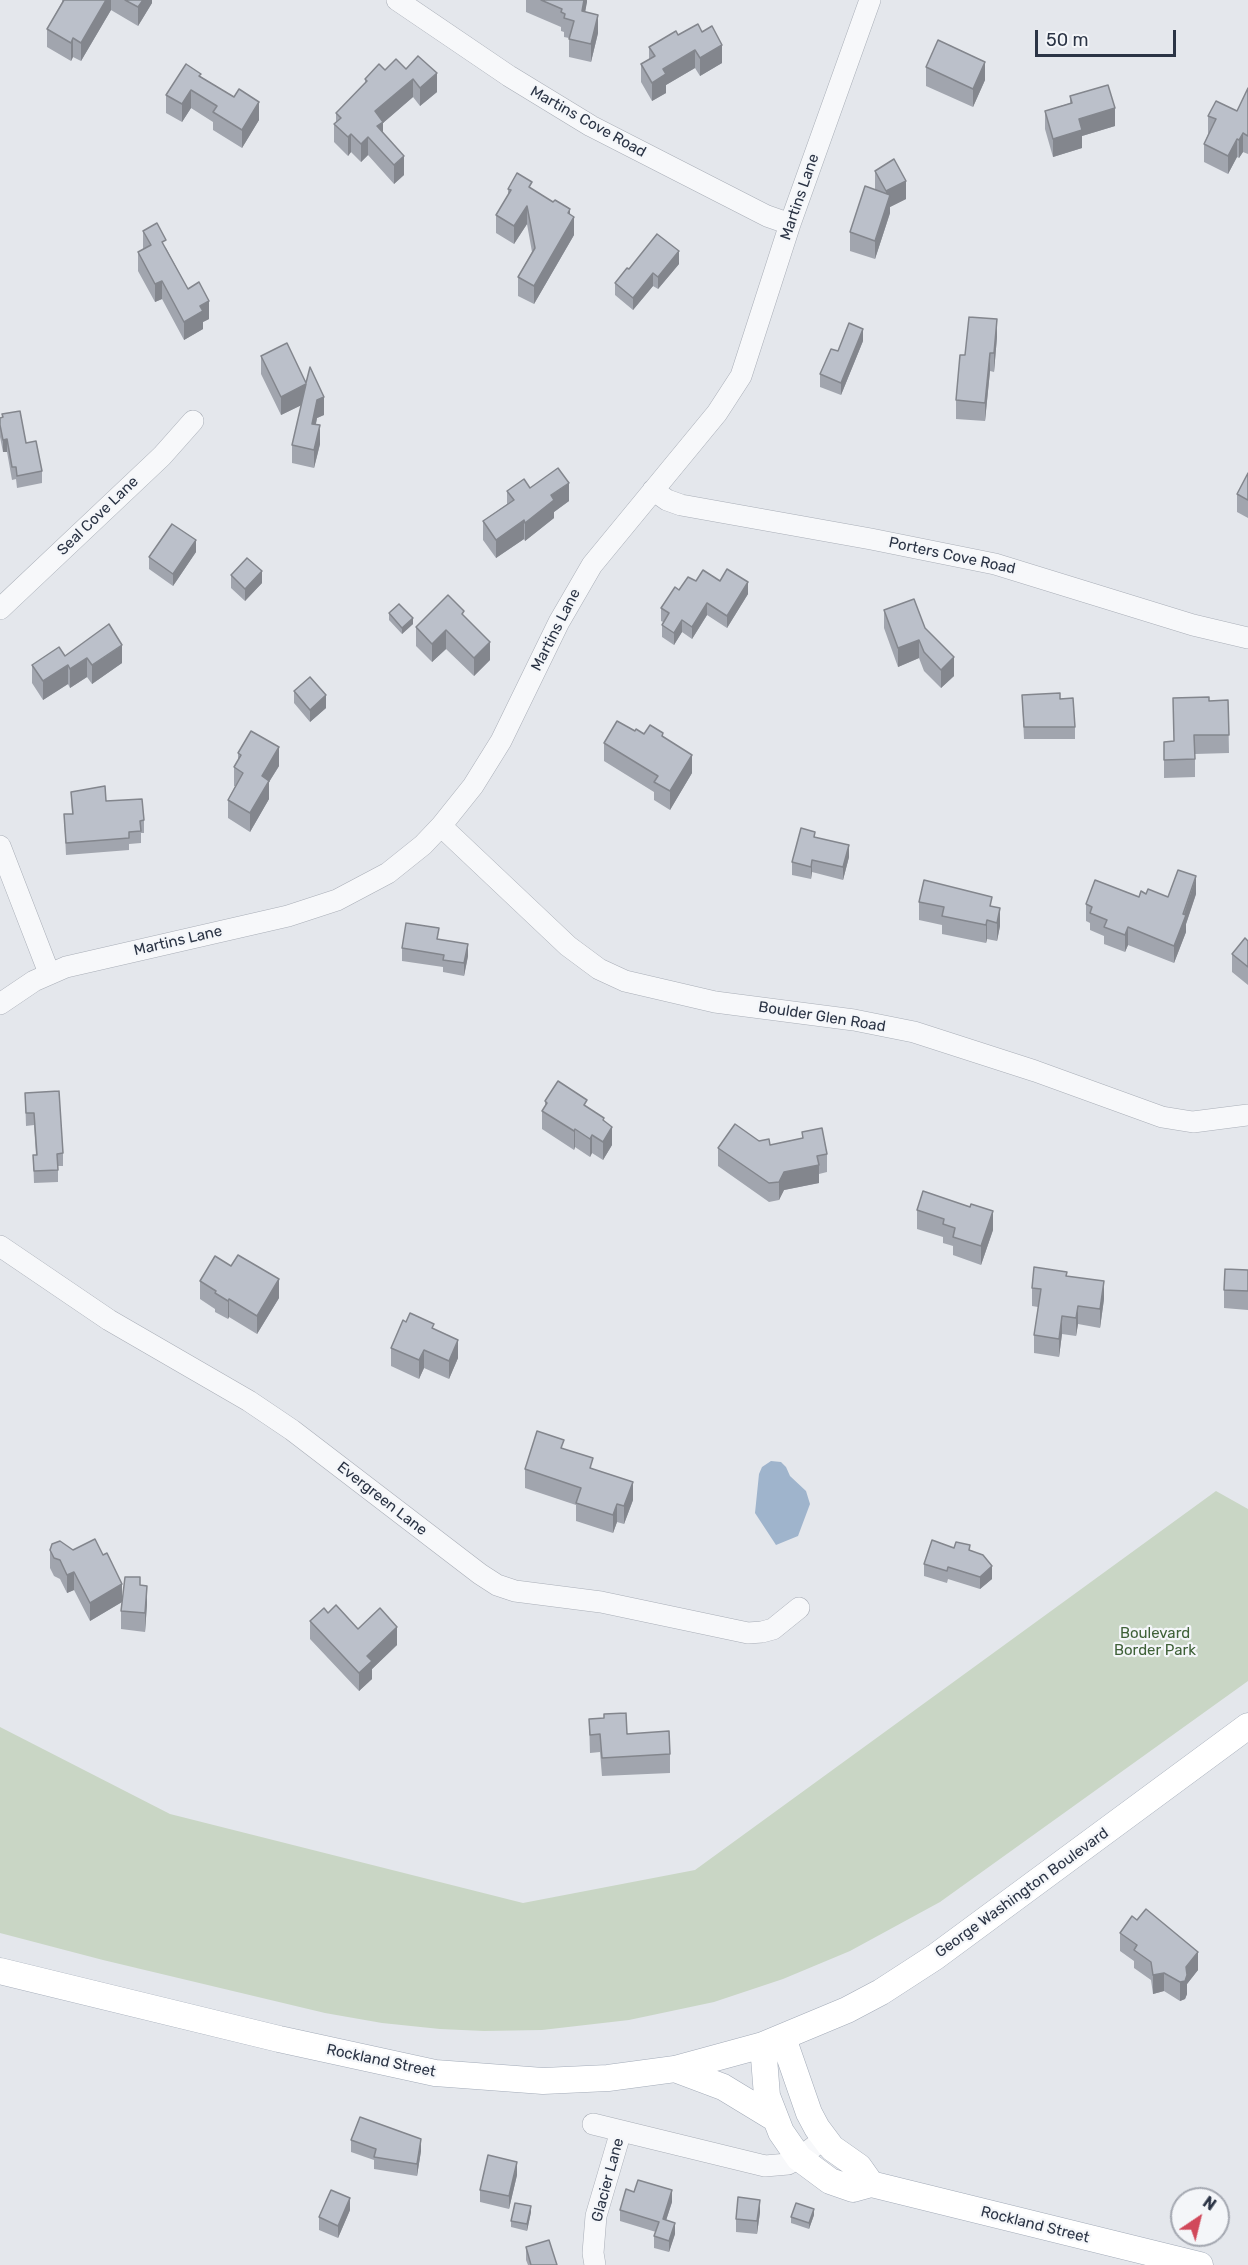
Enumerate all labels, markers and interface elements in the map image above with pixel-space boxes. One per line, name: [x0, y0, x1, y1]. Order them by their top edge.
scale bar: [1038, 18, 1179, 56]
text: 50 m: [1046, 29, 1089, 51]
street label: Martins Cove Road: [527, 83, 649, 161]
street label: Martins Lane: [777, 152, 823, 242]
street label: Seal Cove Lane: [54, 473, 142, 559]
street label: Porters Cove Road: [887, 534, 1017, 578]
street label: Martins Lane: [528, 586, 584, 674]
street label: Martins Lane: [132, 922, 224, 960]
street label: Boulder Glen Road: [757, 998, 887, 1036]
street label: Evergreen Lane: [333, 1458, 431, 1540]
park label: Boulevard Border Park: [1114, 1625, 1196, 1660]
street label: George Washington Boulevard: [932, 1824, 1112, 1962]
street label: Rockland Street: [325, 2041, 437, 2081]
street label: Glacier Lane: [588, 2136, 628, 2224]
north arrow: [1170, 2187, 1230, 2247]
text: N: [1199, 2192, 1220, 2215]
street label: Rockland Street: [979, 2203, 1091, 2247]

